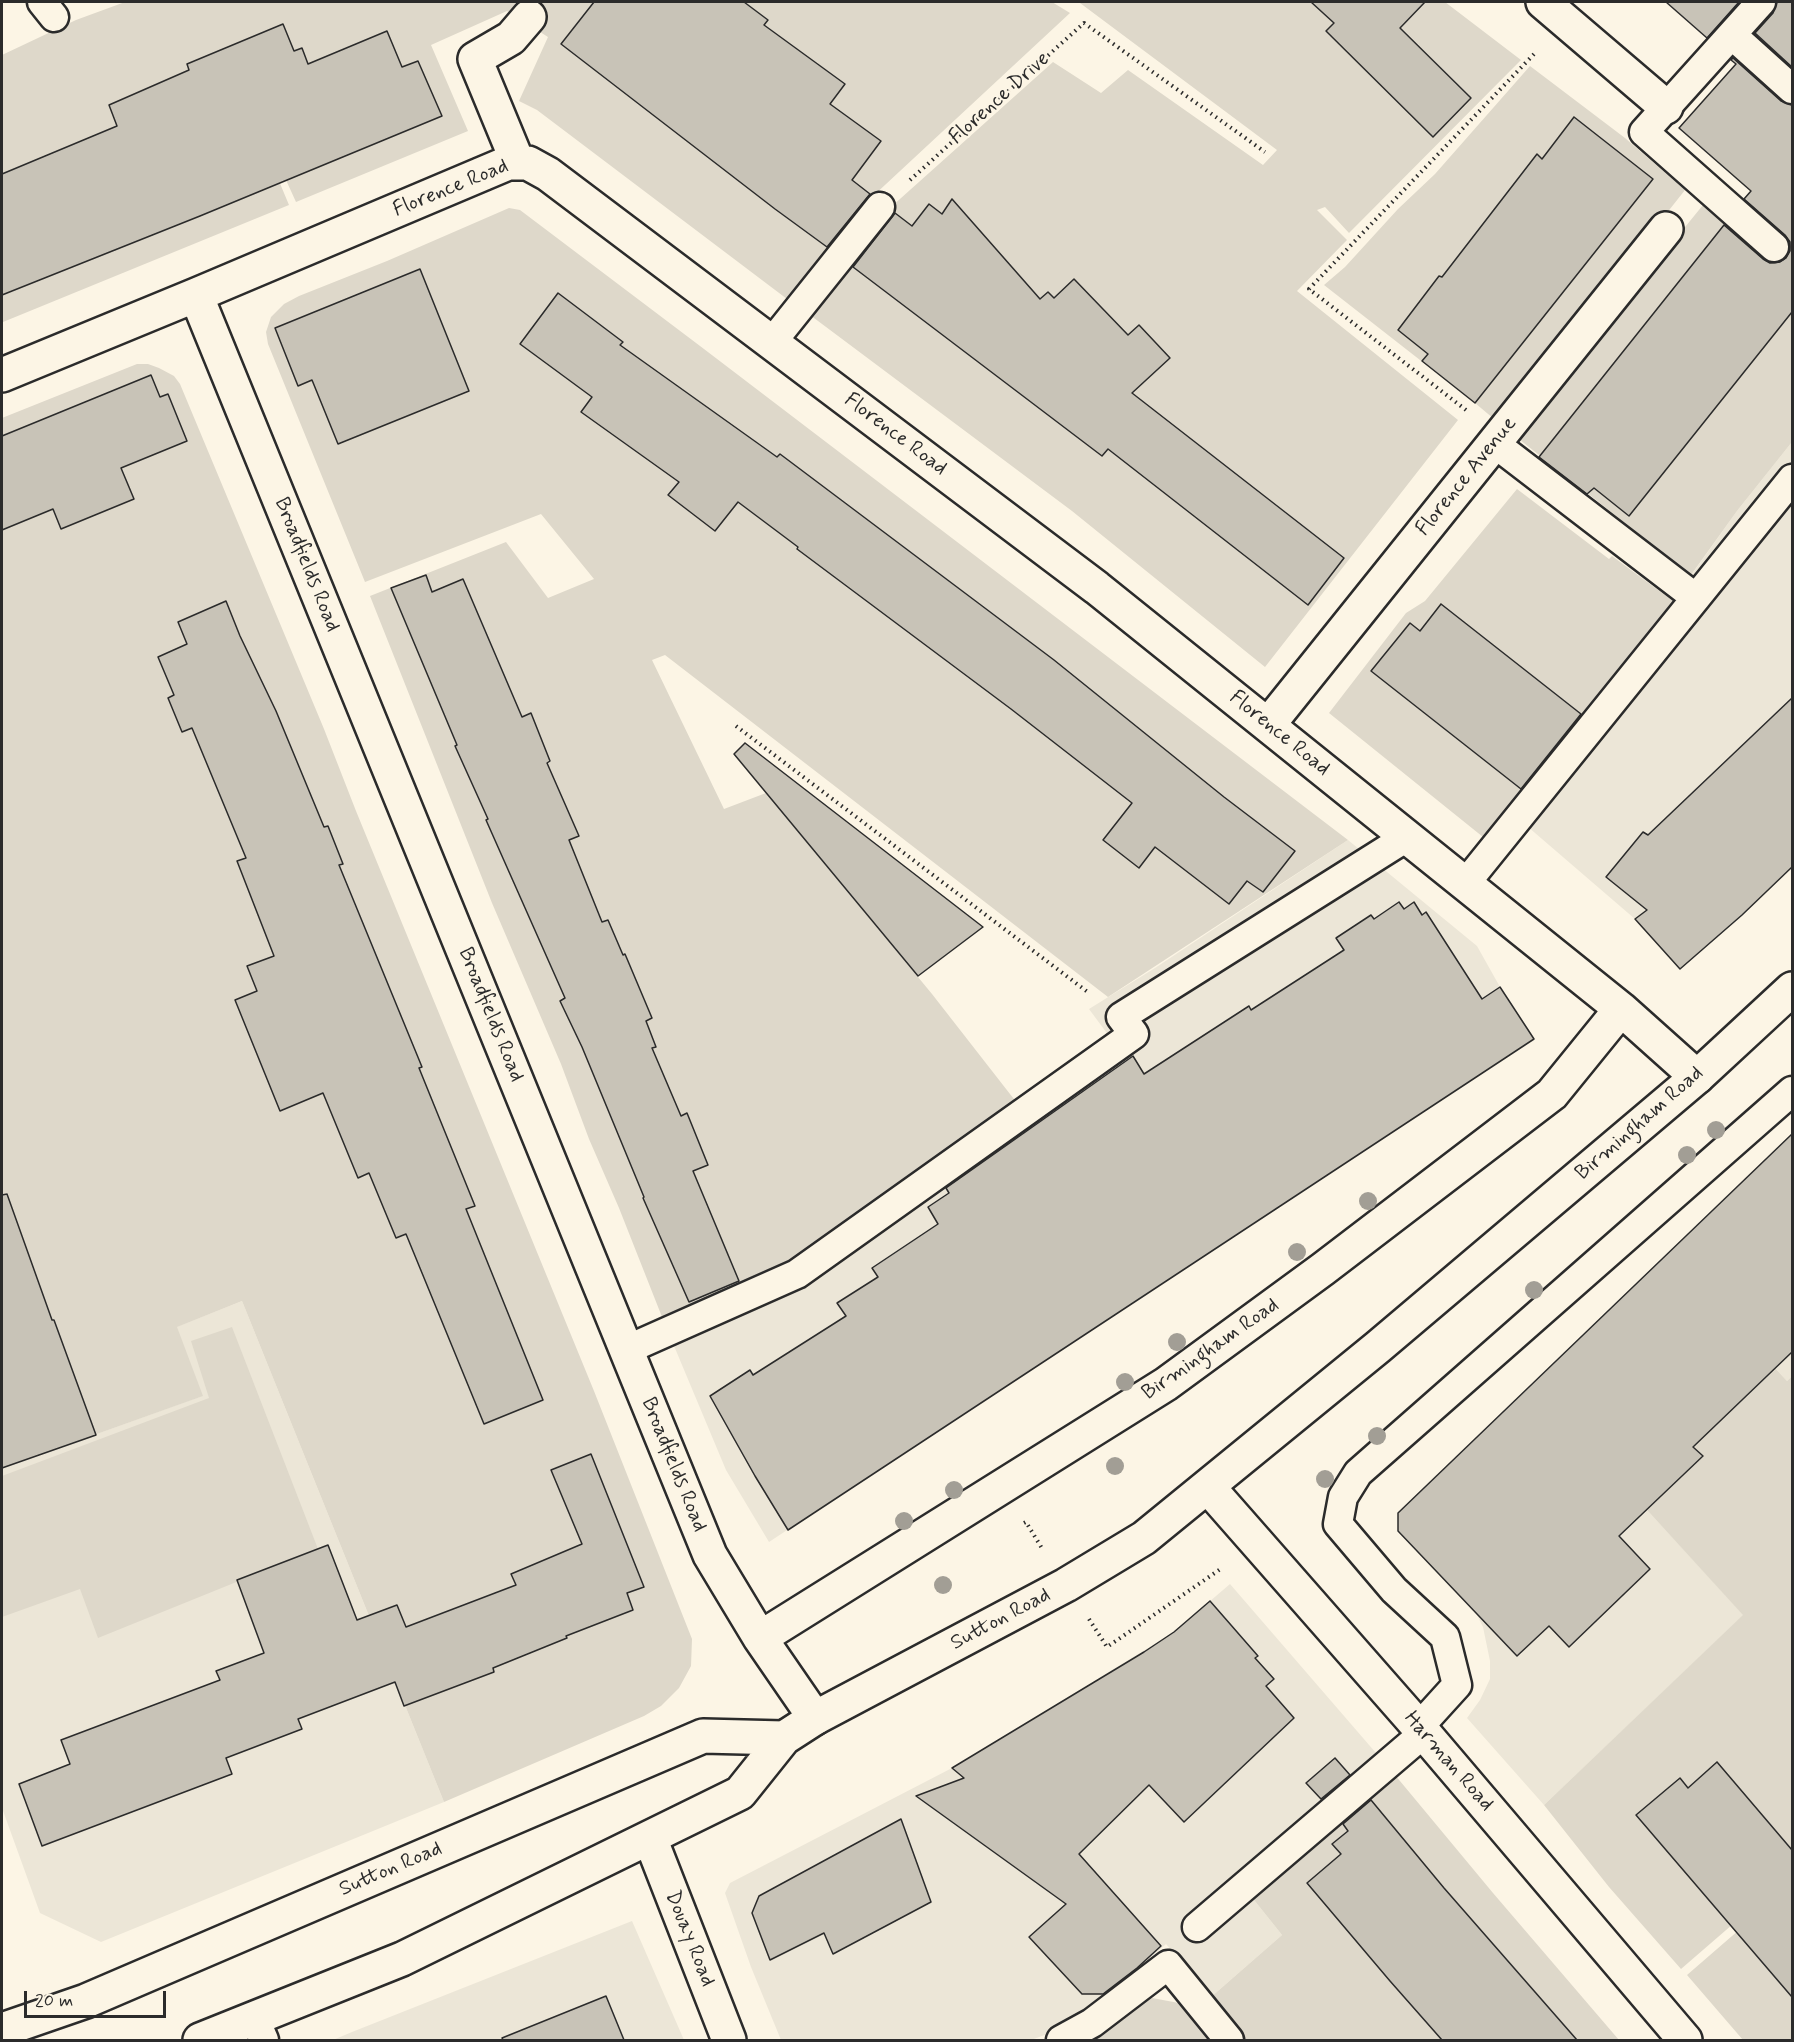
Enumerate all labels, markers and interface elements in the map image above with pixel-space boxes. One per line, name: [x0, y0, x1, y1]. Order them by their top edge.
street label: Florence Drive: [945, 47, 1055, 151]
street label: Florence Road: [390, 154, 512, 224]
street label: Florence Road: [839, 388, 951, 482]
street label: Florence Avenue: [1411, 412, 1523, 542]
street label: Broadfields Road: [268, 494, 344, 636]
street label: Florence Road: [1224, 686, 1334, 782]
street label: Broadfields Road: [452, 944, 528, 1086]
street label: Birmingham Road: [1571, 1062, 1709, 1186]
street label: Birmingham Road: [1138, 1293, 1284, 1407]
street label: Broadfields Road: [635, 1394, 711, 1536]
street label: Sutton Road: [947, 1583, 1055, 1657]
street label: Harman Road: [1398, 1707, 1498, 1817]
street label: Sutton Road: [336, 1837, 446, 1903]
street label: Douay Road: [658, 1887, 720, 1991]
scale bar: [27, 1979, 170, 2017]
text: 20 m: [35, 1989, 73, 2013]

